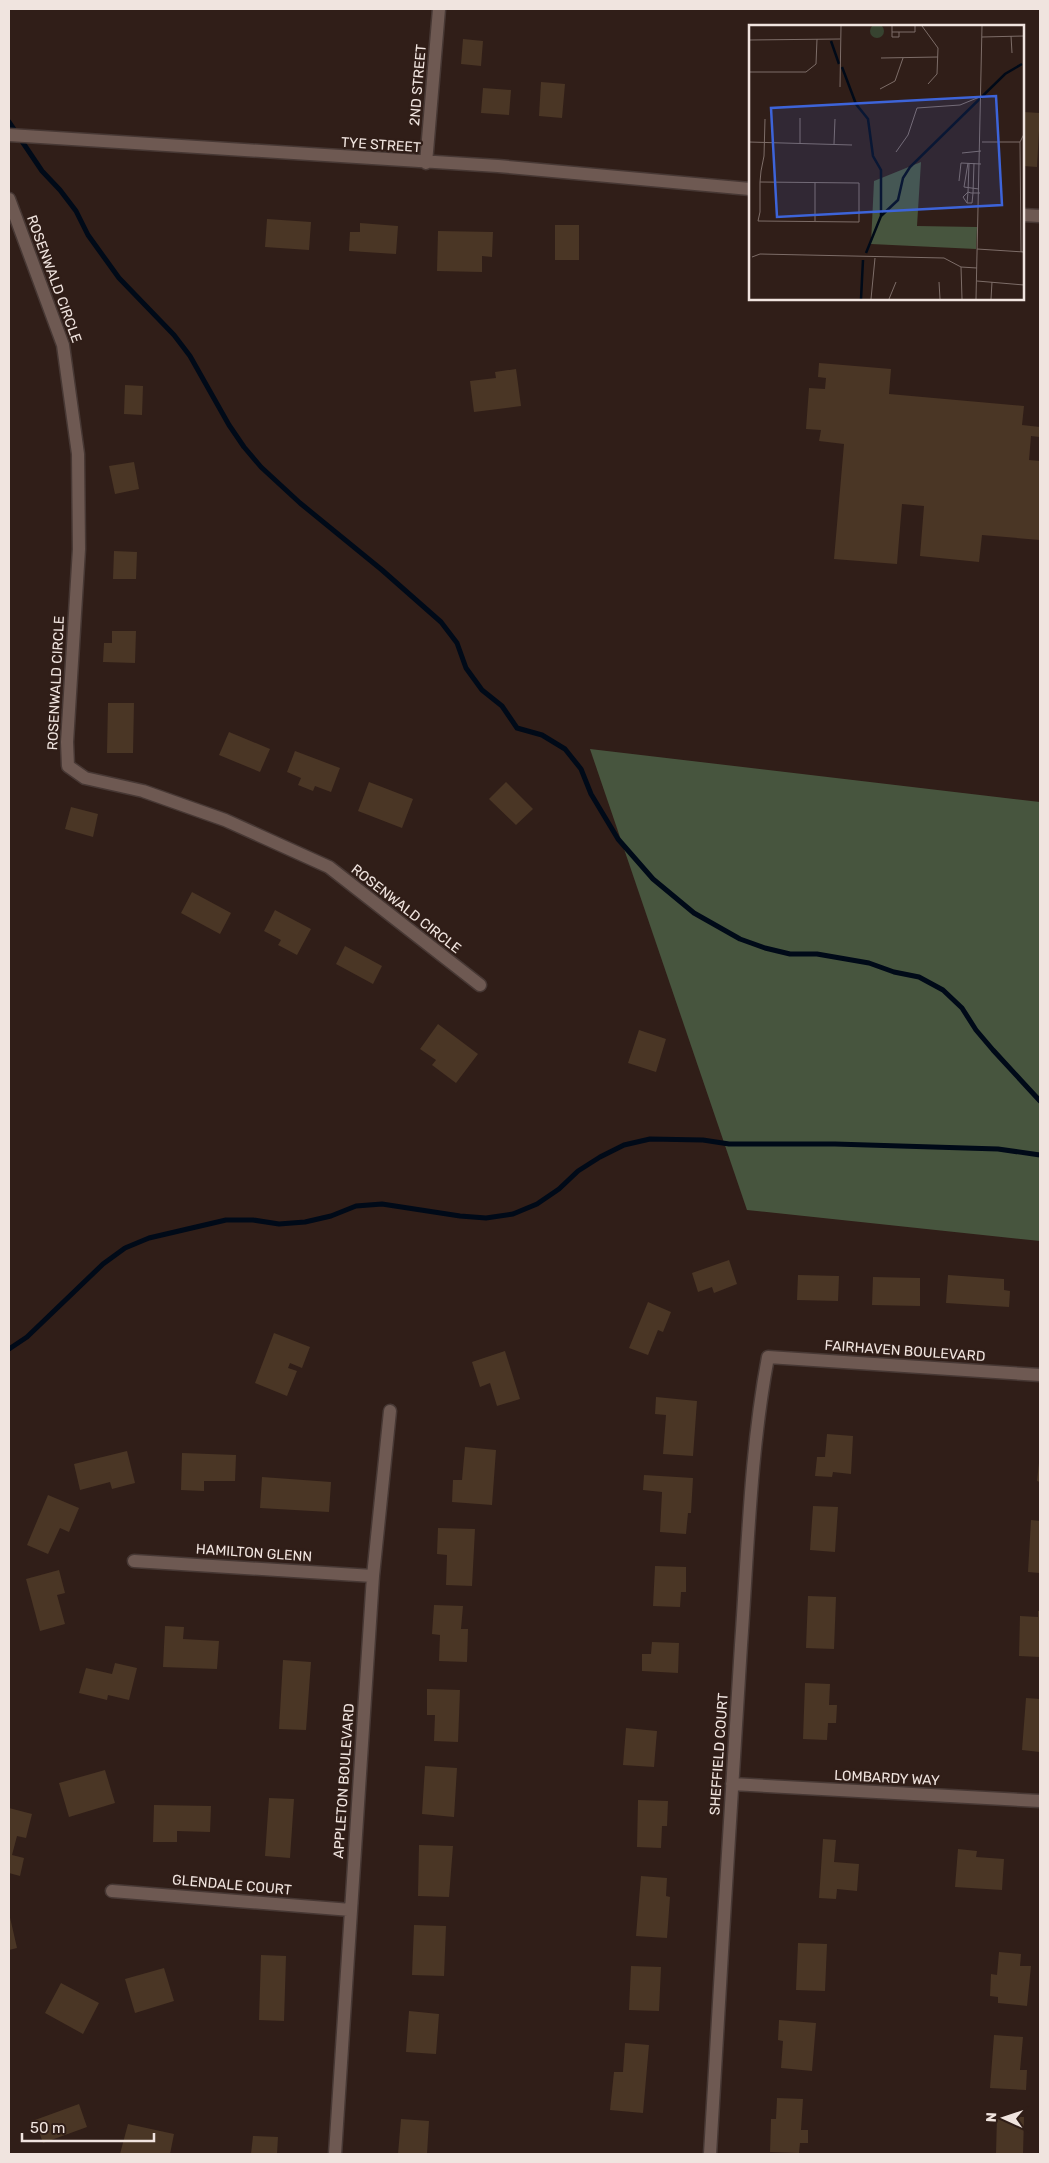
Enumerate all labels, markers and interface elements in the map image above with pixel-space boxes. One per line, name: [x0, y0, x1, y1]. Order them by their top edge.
inset map: [749, 25, 1024, 300]
street label: 2ND STREET: [406, 43, 430, 127]
street label: TYE STREET: [340, 134, 422, 156]
street label: ROSENWALD CIRCLE: [23, 213, 85, 345]
street label: ROSENWALD CIRCLE: [44, 615, 68, 751]
street label: ROSENWALD CIRCLE: [348, 861, 464, 957]
street label: FAIRHAVEN BOULEVARD: [824, 1337, 986, 1365]
street label: HAMILTON GLENN: [195, 1540, 313, 1566]
street label: SHEFFIELD COURT: [706, 1692, 732, 1816]
street label: APPLETON BOULEVARD: [330, 1703, 358, 1859]
street label: LOMBARDY WAY: [834, 1767, 940, 1789]
street label: GLENDALE COURT: [171, 1871, 293, 1899]
north arrow: [979, 2093, 1029, 2143]
scale bar: [22, 2110, 155, 2142]
text: N: [983, 2112, 1000, 2123]
text: 50 m: [30, 2119, 65, 2137]

